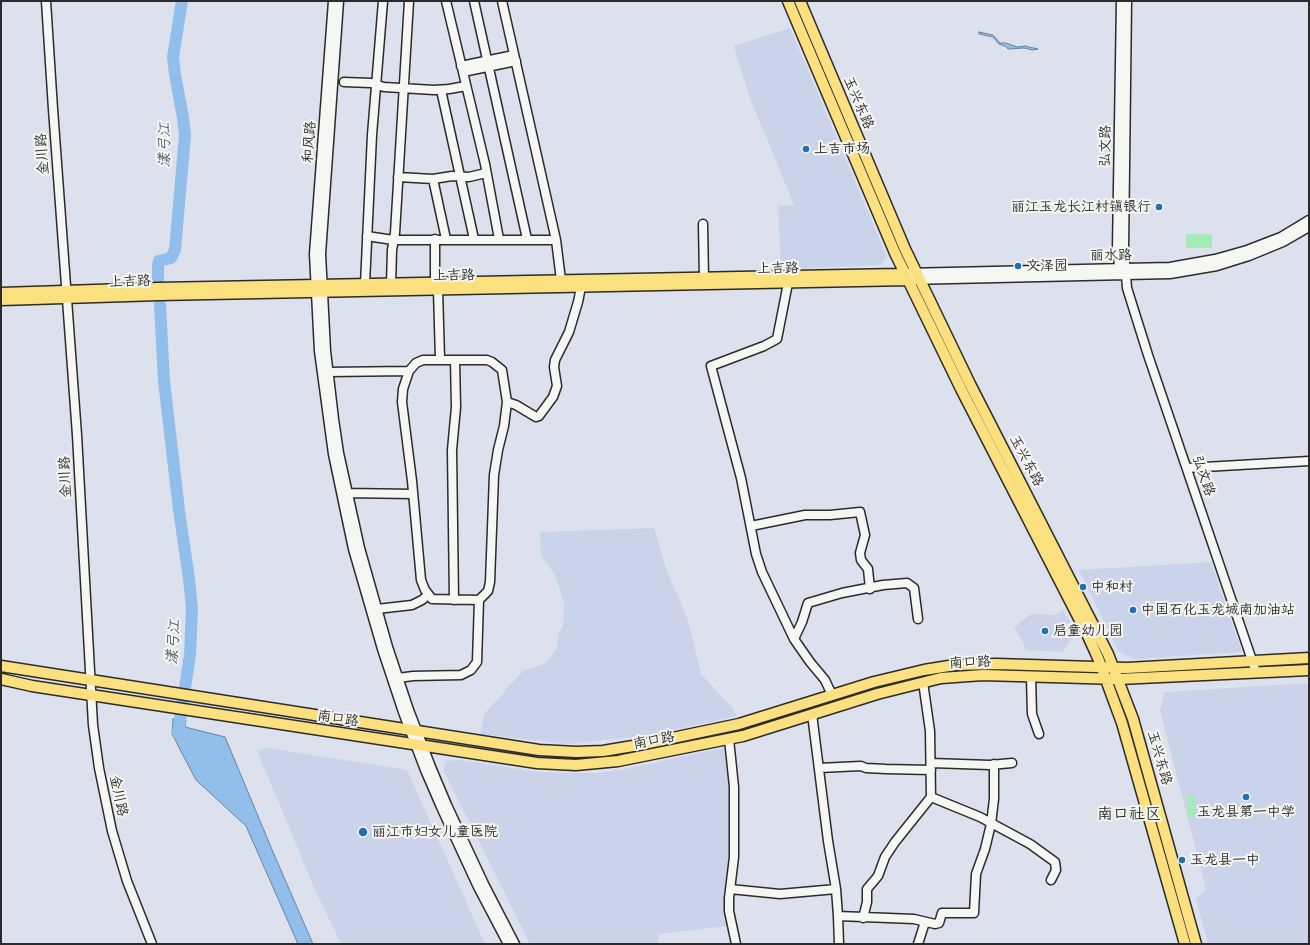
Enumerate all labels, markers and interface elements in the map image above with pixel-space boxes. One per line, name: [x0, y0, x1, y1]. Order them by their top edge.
street label: 玉兴东路: [839, 74, 877, 132]
street label: 和风路: [300, 120, 320, 164]
water label: 漾弓江: [156, 123, 174, 167]
street label: 弘文路: [1097, 125, 1115, 167]
street label: 金川路: [33, 132, 53, 176]
place label: 上吉市场: [814, 141, 870, 157]
marker: 上吉市场: [801, 144, 811, 154]
place label: 丽江玉龙长江村镇银行: [1011, 199, 1151, 215]
marker: 丽江玉龙长江村镇银行: [1154, 202, 1164, 212]
street label: 丽水路: [1090, 247, 1132, 265]
place label: 文泽园: [1026, 258, 1068, 274]
street label: 上吉路: [757, 260, 799, 278]
marker: 文泽园: [1013, 261, 1023, 271]
street label: 上吉路: [433, 267, 475, 285]
street label: 上吉路: [109, 273, 151, 291]
street label: 玉兴东路: [1005, 432, 1047, 490]
street label: 弘文路: [1188, 453, 1218, 499]
street label: 金川路: [57, 456, 75, 498]
place label: 中和村: [1091, 579, 1133, 595]
marker: 中和村: [1078, 582, 1088, 592]
place label: 中国石化玉龙城南加油站: [1141, 602, 1295, 618]
marker: 中国石化玉龙城南加油站: [1128, 605, 1138, 615]
water label: 漾弓江: [163, 619, 185, 665]
place label: 启童幼儿园: [1053, 623, 1123, 639]
marker: 启童幼儿园: [1040, 626, 1050, 636]
street label: 南口路: [949, 654, 991, 672]
street label: 南口路: [316, 707, 360, 731]
street label: 南口路: [632, 729, 676, 753]
street label: 玉兴东路: [1143, 729, 1175, 787]
street label: 金川路: [105, 774, 131, 818]
marker: 玉龙县第一中学: [1241, 792, 1251, 802]
place label: 玉龙县第一中学: [1197, 804, 1295, 820]
district label: 南口社区: [1097, 805, 1161, 825]
place label: 丽江市妇女儿童医院: [372, 824, 498, 840]
marker: 丽江市妇女儿童医院: [357, 826, 369, 838]
place label: 玉龙县一中: [1190, 852, 1260, 868]
marker: 玉龙县一中: [1177, 855, 1187, 865]

